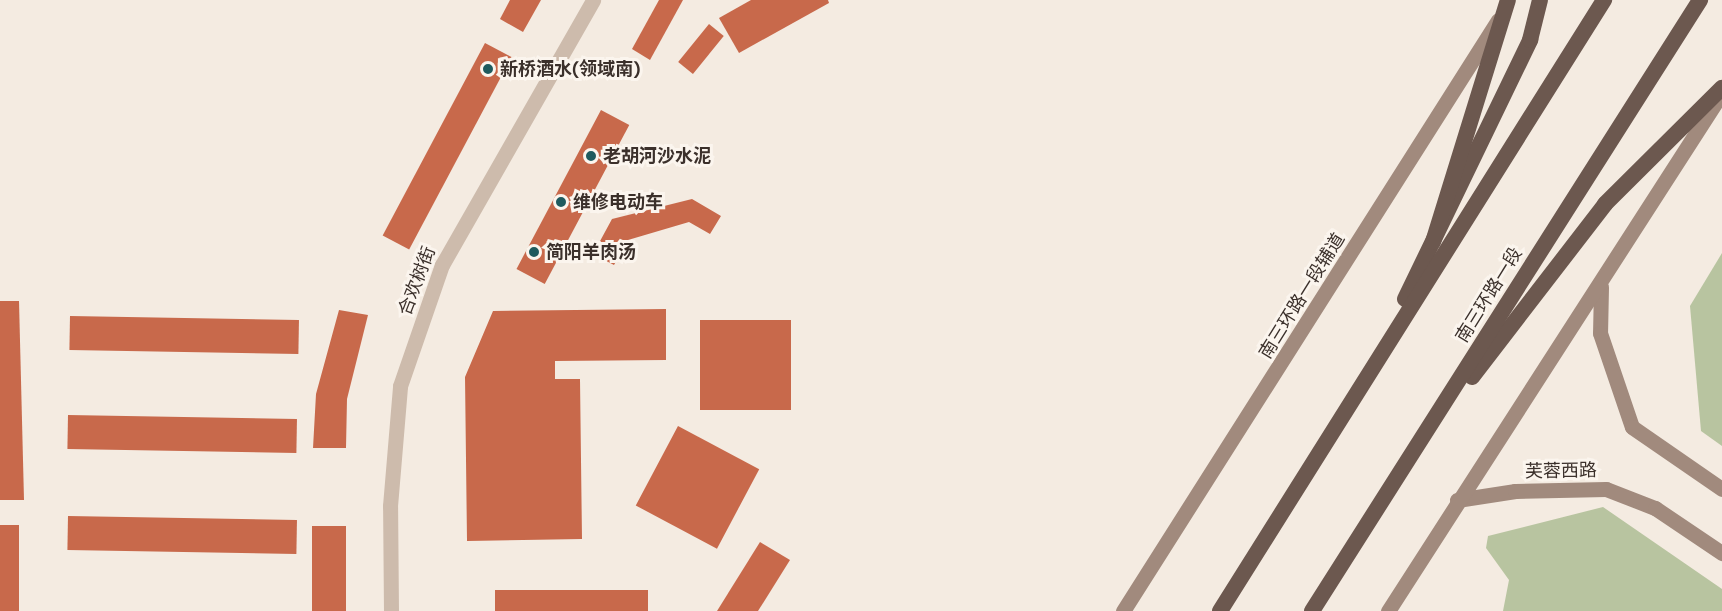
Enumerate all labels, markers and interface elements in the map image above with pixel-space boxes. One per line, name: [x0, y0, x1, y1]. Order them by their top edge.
place label: 新桥酒水(领域南): [500, 58, 641, 80]
marker: 新桥酒水(领域南): [481, 62, 495, 76]
place label: 老胡河沙水泥: [603, 145, 711, 167]
marker: 老胡河沙水泥: [584, 149, 598, 163]
place label: 维修电动车: [573, 191, 663, 213]
marker: 维修电动车: [554, 195, 568, 209]
street label: 南三环路一段辅道: [1255, 229, 1349, 363]
place label: 简阳羊肉汤: [546, 241, 636, 263]
street label: 南三环路一段: [1451, 243, 1527, 347]
street label: 合欢树街: [394, 244, 440, 318]
marker: 简阳羊肉汤: [527, 245, 541, 259]
street label: 芙蓉西路: [1525, 460, 1597, 482]

